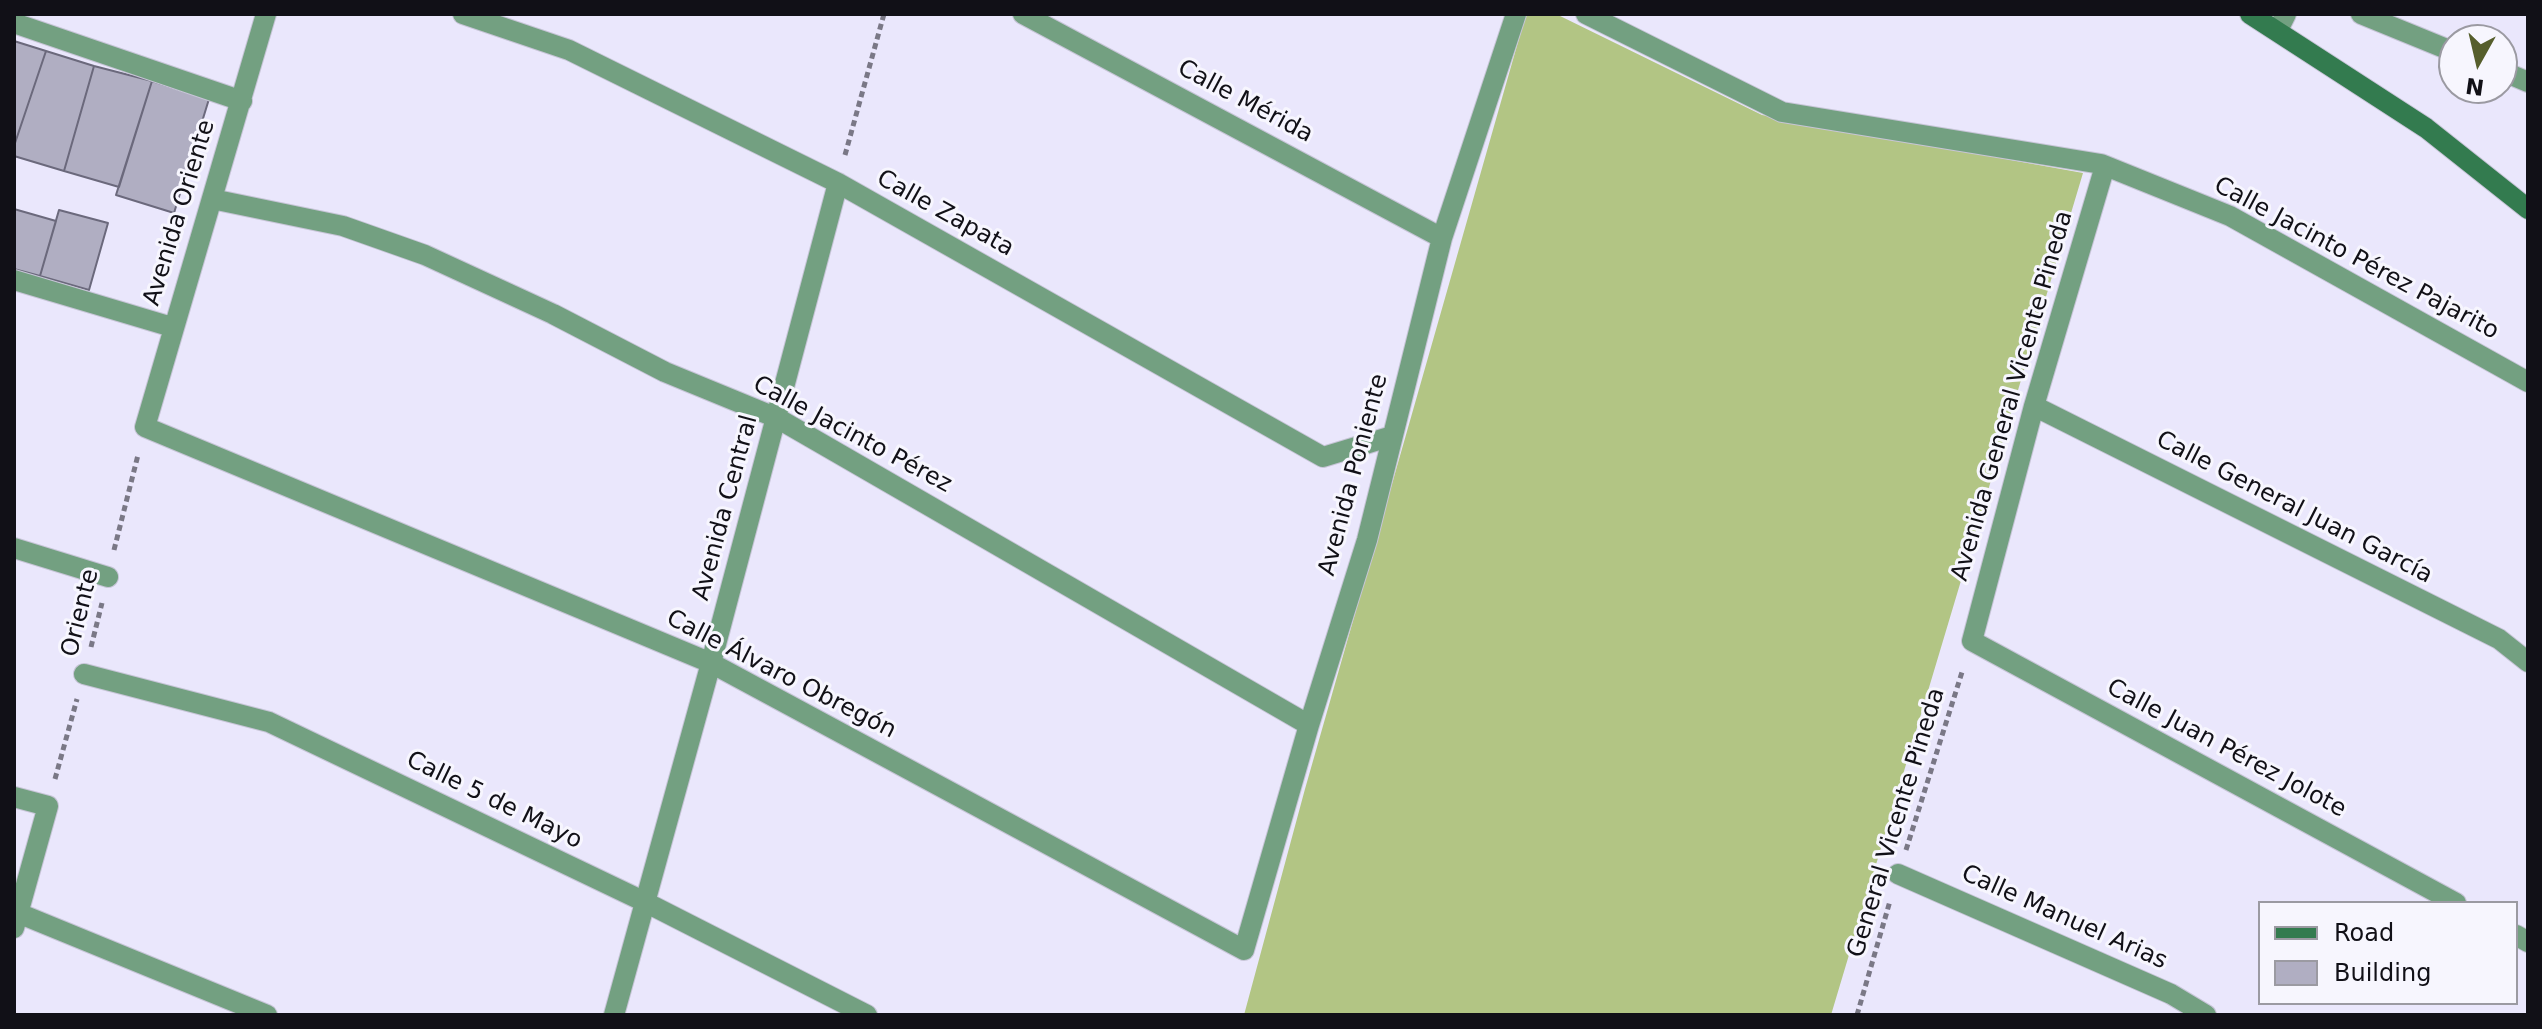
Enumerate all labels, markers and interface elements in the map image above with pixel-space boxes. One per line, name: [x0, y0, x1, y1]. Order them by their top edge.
north arrow: [2438, 24, 2518, 104]
street label: Calle Mérida: [1172, 54, 1318, 150]
text: N: [2464, 73, 2486, 100]
street label: Avenida Oriente: [138, 117, 222, 309]
street label: Calle Zapata: [871, 164, 1019, 264]
street label: Calle Jacinto Pérez Pajarito: [2209, 171, 2503, 347]
street label: Avenida General Vicente Pineda: [1946, 208, 2080, 584]
street label: Calle Jacinto Pérez: [748, 370, 956, 500]
street label: Avenida Poniente: [1313, 371, 1395, 579]
street label: Avenida Central: [687, 412, 765, 604]
street label: Calle General Juan García: [2151, 426, 2437, 590]
street label: Oriente: [56, 566, 106, 660]
street label: Calle Álvaro Obregón: [661, 604, 901, 746]
street label: Calle Juan Pérez Jolote: [2101, 674, 2351, 824]
street label: General Vicente Pineda: [1842, 685, 1952, 961]
street label: Calle 5 de Mayo: [401, 746, 587, 856]
street label: Calle Manuel Arias: [1957, 860, 2171, 976]
legend: [2258, 901, 2518, 1005]
text: Road: [2334, 919, 2394, 947]
text: Building: [2334, 959, 2431, 987]

